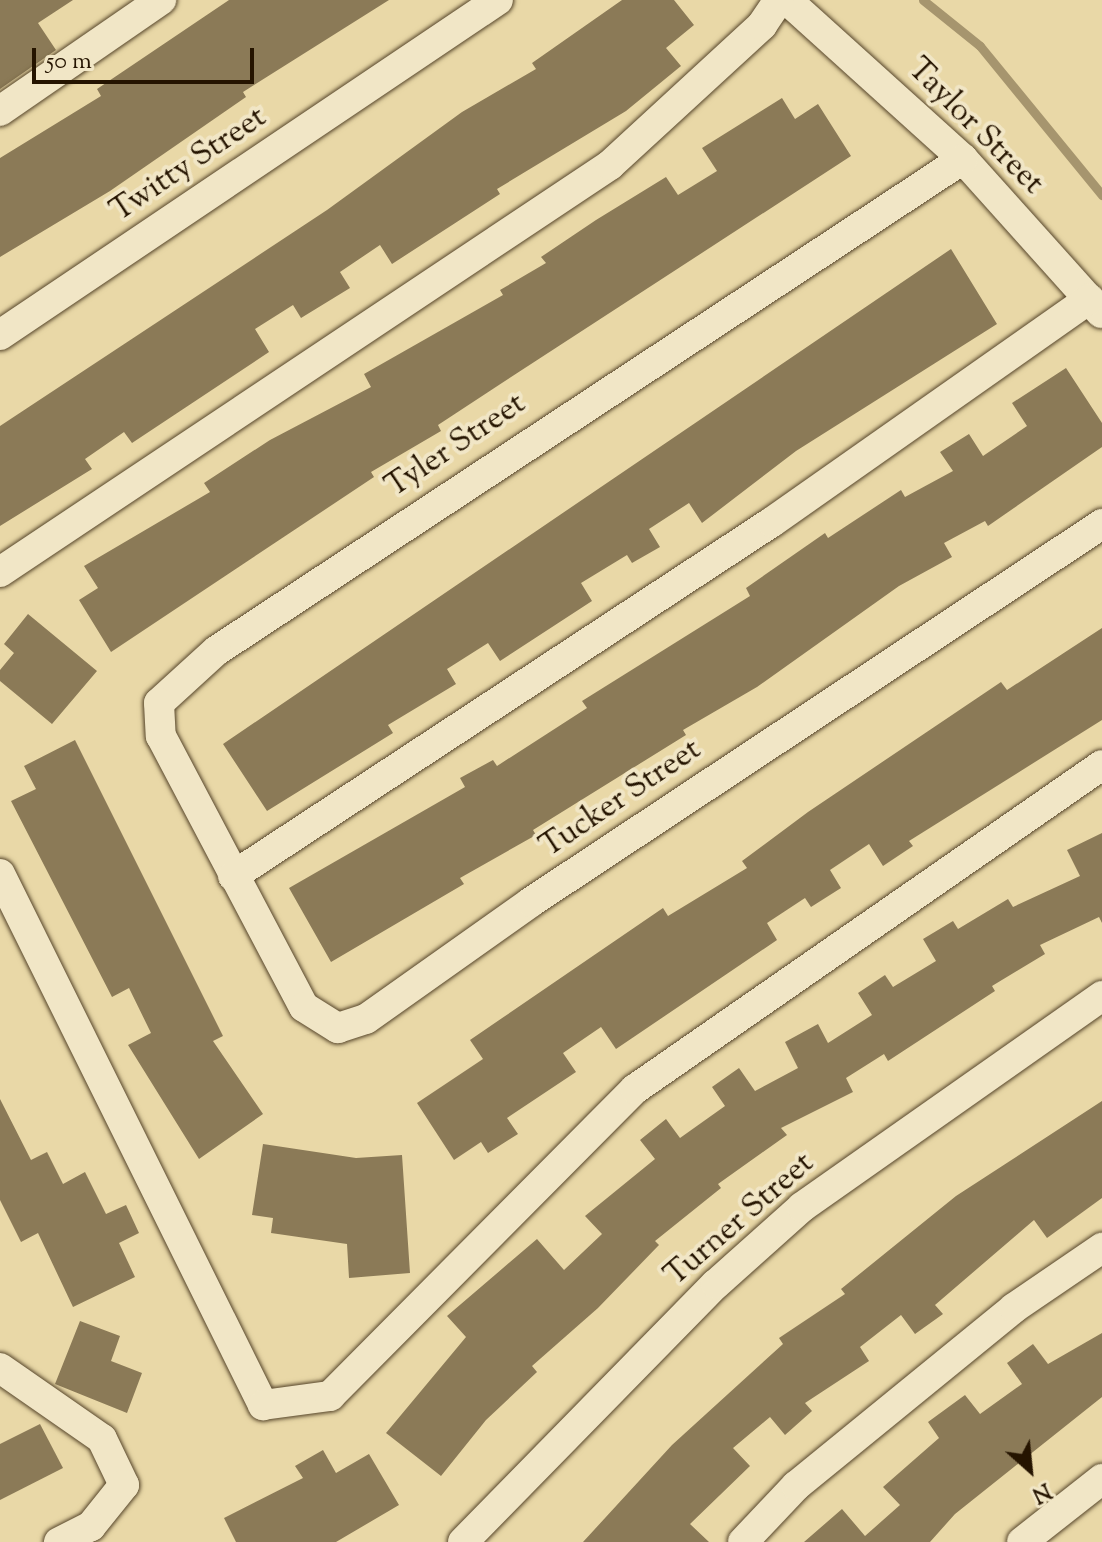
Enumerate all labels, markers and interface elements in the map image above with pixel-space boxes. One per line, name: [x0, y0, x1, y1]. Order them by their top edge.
scale bar: [36, 32, 258, 82]
text: 50 m: [46, 45, 92, 79]
street label: Taylor Street: [899, 51, 1051, 203]
street label: Twitty Street: [104, 99, 274, 231]
street label: Tyler Street: [379, 385, 533, 507]
street label: Tucker Street: [533, 731, 709, 867]
street label: Turner Street: [658, 1145, 822, 1295]
north arrow: [990, 1430, 1070, 1510]
text: N: [1026, 1473, 1056, 1510]

